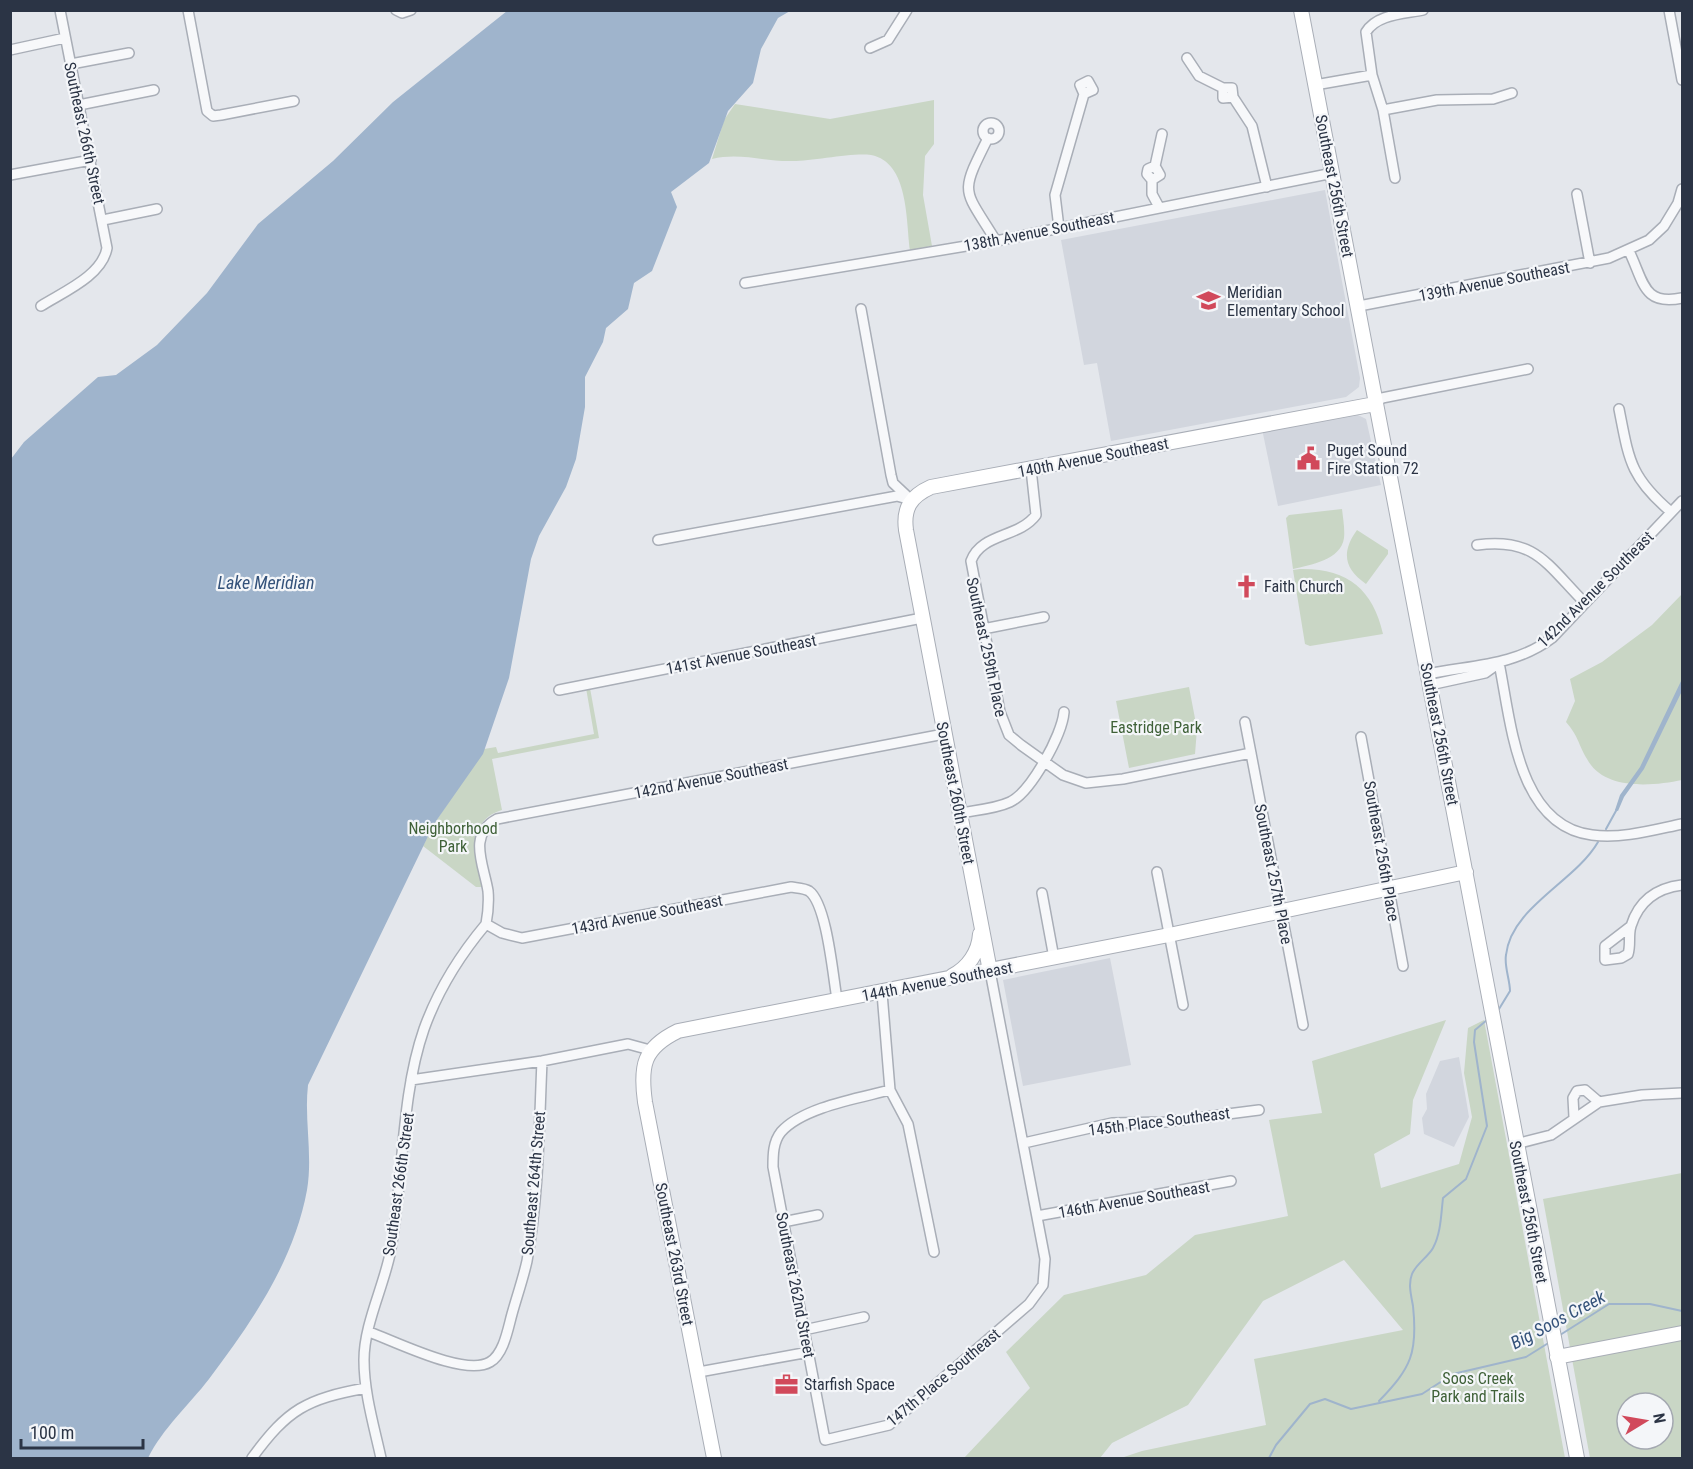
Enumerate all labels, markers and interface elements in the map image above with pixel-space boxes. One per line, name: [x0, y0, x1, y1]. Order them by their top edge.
street label: Southeast 266th Street: [60, 60, 109, 206]
street label: Southeast 256th Street: [1311, 113, 1358, 259]
street label: 138th Avenue Southeast: [962, 207, 1116, 255]
street label: 139th Avenue Southeast: [1417, 257, 1571, 305]
place label: Meridian Elementary School: [1227, 283, 1344, 320]
school or university icon: Meridian Elementary School: [1196, 288, 1222, 314]
street label: 140th Avenue Southeast: [1016, 433, 1170, 481]
place label: Puget Sound Fire Station 72: [1327, 441, 1419, 478]
public building icon: Puget Sound Fire Station 72: [1296, 446, 1322, 472]
street label: 142nd Avenue Southeast: [1533, 527, 1658, 651]
water label: Lake Meridian: [218, 572, 314, 593]
church icon: Faith Church: [1233, 573, 1259, 599]
street label: Southeast 259th Place: [962, 576, 1011, 719]
place label: Faith Church: [1264, 577, 1343, 596]
street label: 141st Avenue Southeast: [664, 631, 818, 678]
street label: Southeast 256th Street: [1416, 661, 1463, 807]
park label: Eastridge Park: [1110, 718, 1203, 737]
street label: Southeast 260th Street: [932, 720, 979, 866]
street label: 142nd Avenue Southeast: [632, 754, 790, 803]
street label: Southeast 256th Place: [1360, 779, 1403, 923]
street label: Southeast 257th Place: [1251, 802, 1296, 946]
park label: Neighborhood Park: [408, 819, 498, 856]
street label: 143rd Avenue Southeast: [570, 890, 725, 938]
street label: 144th Avenue Southeast: [860, 957, 1014, 1005]
street label: 145th Place Southeast: [1087, 1103, 1231, 1140]
street label: Southeast 264th Street: [518, 1110, 549, 1256]
street label: Southeast 266th Street: [379, 1111, 418, 1257]
street label: Southeast 256th Street: [1505, 1139, 1552, 1285]
street label: 146th Avenue Southeast: [1057, 1177, 1211, 1222]
street label: Southeast 263rd Street: [651, 1181, 698, 1327]
street label: Southeast 262nd Street: [772, 1211, 819, 1360]
water label: Big Soos Creek: [1507, 1285, 1610, 1353]
street label: 147th Place Southeast: [883, 1324, 1004, 1430]
park label: Soos Creek Park and Trails: [1431, 1369, 1525, 1406]
office icon: Starfish Space: [773, 1371, 799, 1397]
place label: Starfish Space: [804, 1375, 895, 1394]
north arrow: [1615, 1391, 1675, 1451]
scale bar: [21, 1412, 142, 1450]
text: N: [1649, 1412, 1669, 1425]
text: 100 m: [30, 1422, 74, 1443]

